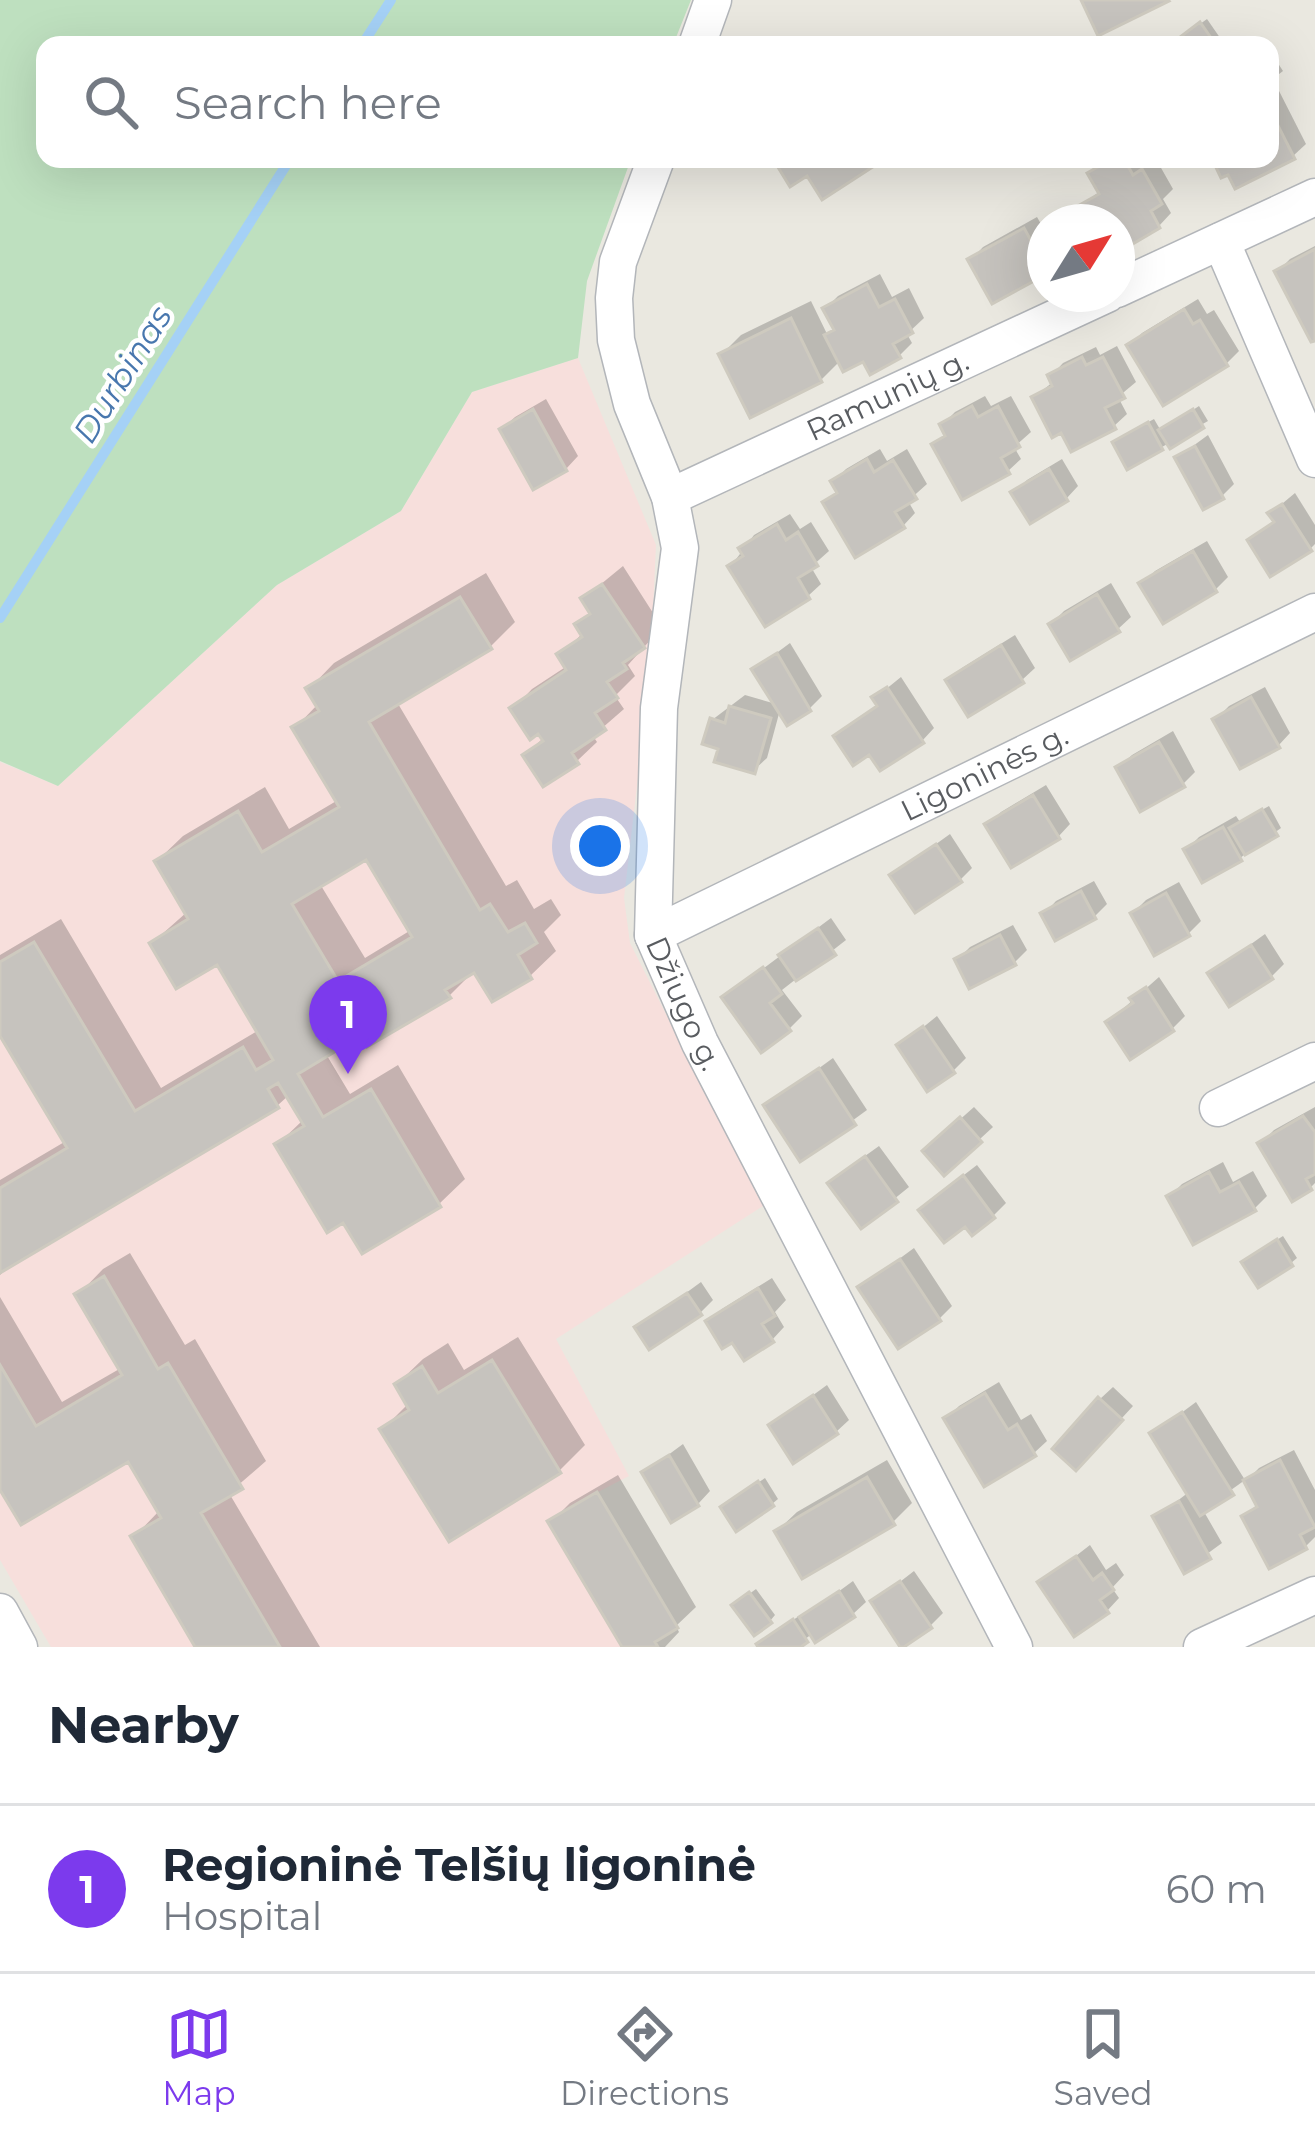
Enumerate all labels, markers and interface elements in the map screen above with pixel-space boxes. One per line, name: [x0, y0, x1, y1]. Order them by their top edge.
search box: [36, 36, 1279, 168]
icon: search: [78, 69, 144, 135]
text: Search here: [174, 75, 442, 130]
north arrow: [1027, 204, 1135, 312]
water label: Durbinas: [64, 298, 180, 450]
street label: Ramunių g.: [800, 342, 974, 449]
street label: Ligoninės g.: [895, 716, 1074, 829]
your location: [570, 816, 630, 876]
street label: Džiugo g.: [638, 931, 730, 1077]
pin: 1: [309, 975, 387, 1074]
text: Nearby: [48, 1694, 239, 1756]
text: Regioninė Telšių ligoninė: [162, 1837, 756, 1892]
text: 1: [79, 1865, 95, 1913]
text: 60 m: [1166, 1865, 1267, 1913]
text: Hospital: [162, 1892, 322, 1940]
tab: Map: [162, 2001, 236, 2113]
tab: Directions: [560, 2001, 729, 2113]
tab: Saved: [1054, 2001, 1153, 2113]

